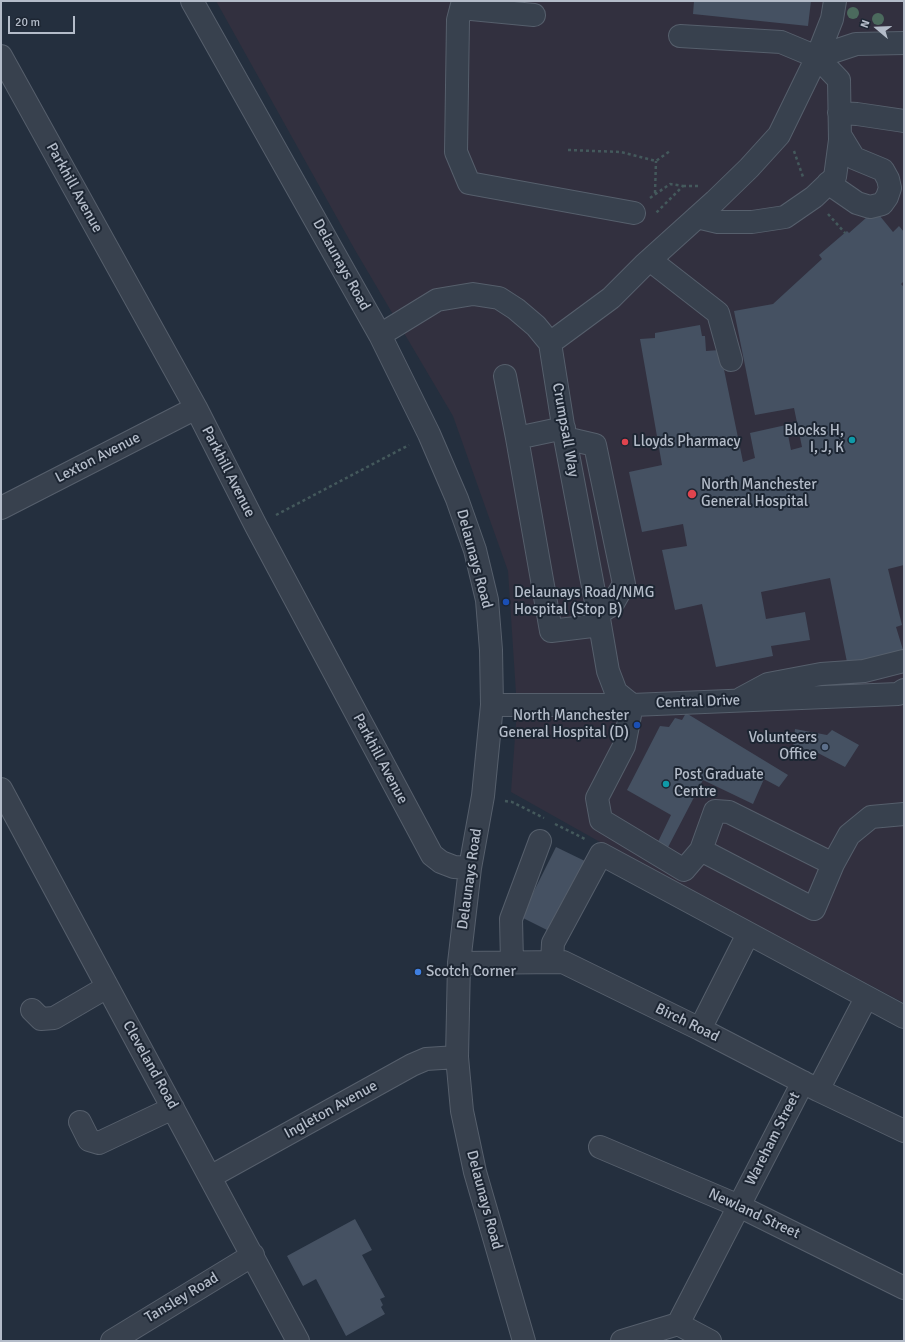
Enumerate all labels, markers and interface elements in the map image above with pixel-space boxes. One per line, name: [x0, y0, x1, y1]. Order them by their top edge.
scale bar: [10, 8, 77, 34]
north arrow: [857, 8, 897, 48]
text: 20 m: [15, 15, 40, 30]
text: N: [858, 18, 873, 30]
street label: Parkhill Avenue: [42, 140, 106, 236]
street label: Delaunays Road: [308, 216, 374, 314]
street label: Crumpsall Way: [548, 381, 582, 479]
place label: Blocks H, I, J, K: [784, 422, 844, 457]
street label: Parkhill Avenue: [197, 423, 259, 521]
street label: Lexton Avenue: [52, 429, 144, 487]
place label: Lloyds Pharmacy: [633, 433, 741, 451]
marker: Blocks H, I, J, K: [847, 435, 857, 445]
marker: Lloyds Pharmacy: [620, 437, 630, 447]
place label: North Manchester General Hospital: [701, 476, 817, 511]
marker: North Manchester General Hospital: [686, 488, 698, 500]
street label: Delaunays Road: [452, 507, 496, 611]
place label: Delaunays Road/NMG Hospital (Stop B): [514, 584, 654, 619]
marker: Delaunays Road/NMG Hospital (Stop B): [501, 597, 511, 607]
street label: Central Drive: [656, 692, 740, 712]
place label: North Manchester General Hospital (D): [499, 707, 629, 742]
street label: Parkhill Avenue: [349, 711, 411, 807]
marker: North Manchester General Hospital (D): [632, 720, 642, 730]
place label: Volunteers Office: [749, 729, 817, 764]
marker: Volunteers Office: [820, 742, 830, 752]
place label: Post Graduate Centre: [674, 766, 764, 801]
marker: Post Graduate Centre: [661, 779, 671, 789]
street label: Delaunays Road: [454, 827, 486, 931]
place label: Scotch Corner: [426, 963, 516, 981]
marker: Scotch Corner: [413, 967, 423, 977]
street label: Birch Road: [652, 1000, 722, 1046]
street label: Cleveland Road: [118, 1018, 182, 1112]
street label: Ingleton Avenue: [281, 1077, 381, 1143]
street label: Wareham Street: [742, 1089, 804, 1189]
street label: Delaunays Road: [462, 1148, 506, 1252]
street label: Newland Street: [705, 1185, 803, 1243]
street label: Tansley Road: [142, 1269, 222, 1327]

